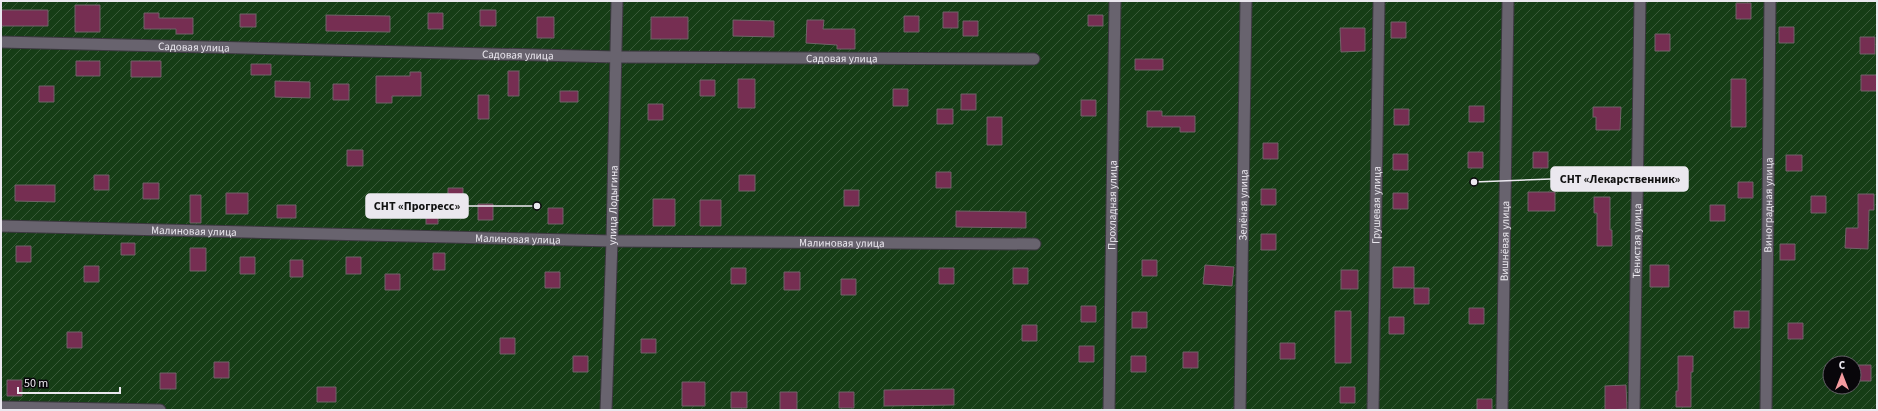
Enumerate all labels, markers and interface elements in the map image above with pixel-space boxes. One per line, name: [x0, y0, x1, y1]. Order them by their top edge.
street label: Садовая улица: [158, 39, 230, 56]
street label: Садовая улица: [482, 47, 554, 63]
street label: Садовая улица: [806, 51, 878, 66]
street label: Виноградная улица: [1761, 157, 1776, 253]
street label: Прохладная улица: [1104, 160, 1121, 250]
street label: улица Лодыгина: [605, 165, 622, 245]
street label: Грушевая улица: [1368, 166, 1385, 244]
callout: СНТ «Лекарственник»: [1551, 167, 1688, 191]
street label: Зелёная улица: [1235, 169, 1252, 241]
text: СНТ «Лекарственник»: [1560, 171, 1681, 188]
callout: СНТ «Прогресс»: [366, 194, 468, 218]
text: СНТ «Прогресс»: [374, 198, 460, 215]
street label: Вишнёвая улица: [1497, 201, 1513, 281]
street label: Тенистая улица: [1629, 203, 1645, 279]
street label: Малиновая улица: [151, 223, 237, 240]
street label: Малиновая улица: [475, 231, 561, 248]
street label: Малиновая улица: [799, 235, 885, 251]
north arrow: [1822, 355, 1862, 395]
text: С: [1839, 358, 1846, 373]
scale bar: [18, 369, 120, 395]
text: 50 m: [24, 375, 48, 392]

